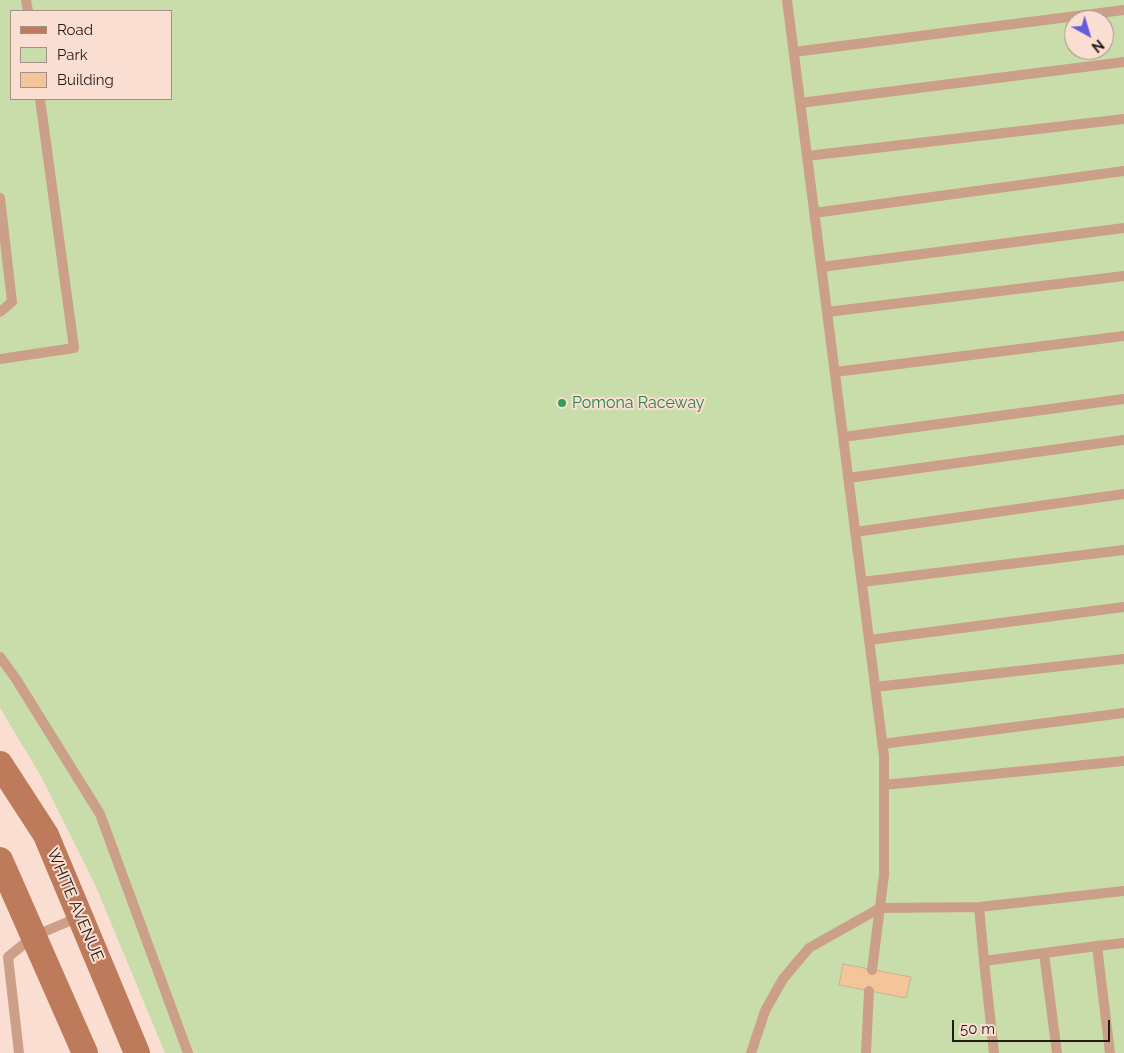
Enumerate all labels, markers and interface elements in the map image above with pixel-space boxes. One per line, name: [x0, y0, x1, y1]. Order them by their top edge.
legend: [10, 10, 172, 100]
north arrow: [1064, 10, 1114, 60]
text: Road: [57, 21, 93, 39]
text: N: [1089, 36, 1107, 55]
text: Park: [57, 46, 88, 64]
text: Building: [57, 71, 114, 89]
place label: Pomona Raceway: [572, 393, 705, 413]
marker: Pomona Raceway: [556, 397, 568, 409]
street label: WHITE AVENUE: [43, 846, 107, 964]
scale bar: [954, 1010, 1112, 1042]
text: 50 m: [960, 1020, 995, 1038]

